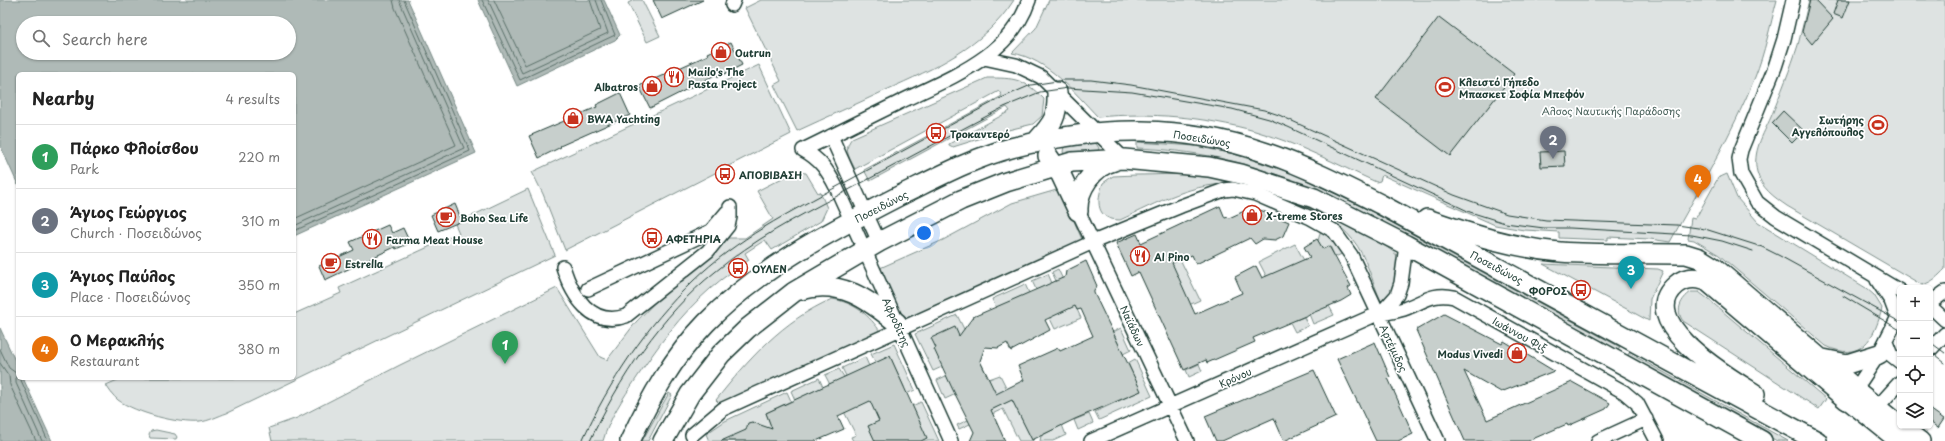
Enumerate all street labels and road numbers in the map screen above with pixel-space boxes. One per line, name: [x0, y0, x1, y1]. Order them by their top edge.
street label: Ποσειδώνος: [1172, 126, 1232, 150]
street label: Ποσειδώνος: [852, 186, 910, 226]
street label: Ποσειδώνος: [1468, 247, 1526, 287]
street label: Αφροδίτης: [879, 295, 915, 349]
street label: Ναϊάδων: [1117, 303, 1149, 349]
street label: Ιωάννου Φιξ: [1490, 313, 1550, 355]
street label: Αρτέμιδος: [1376, 322, 1412, 374]
street label: Κρόνου: [1216, 363, 1254, 391]

